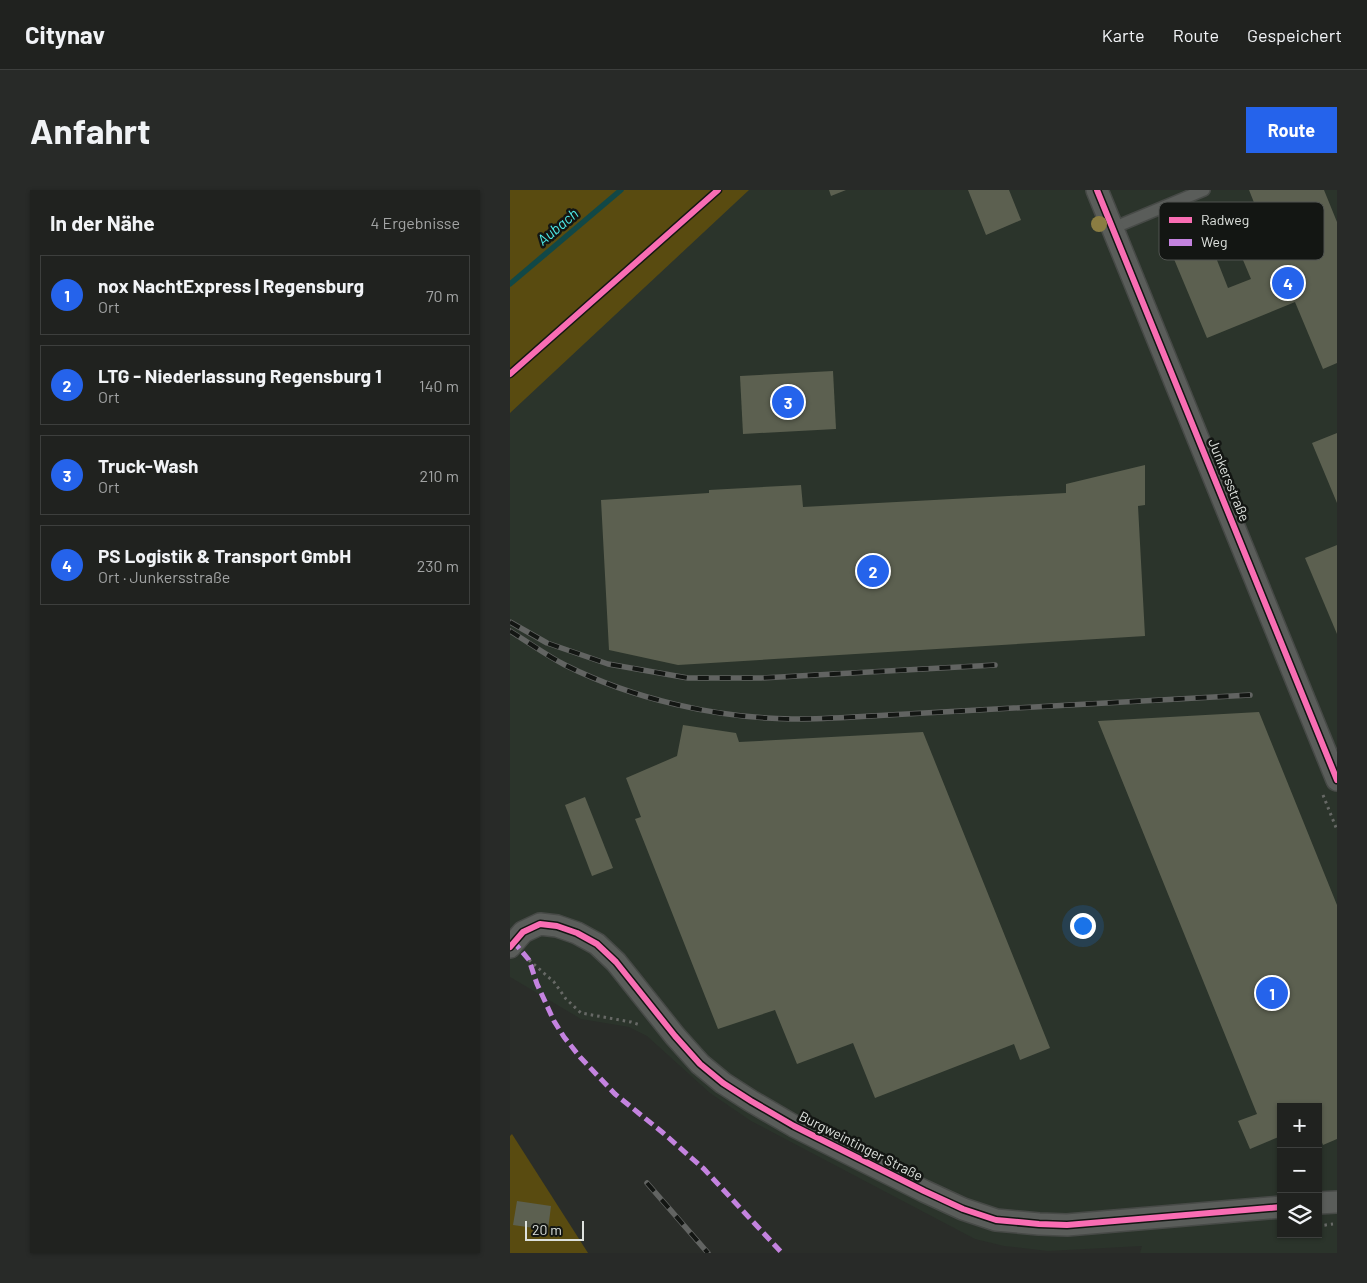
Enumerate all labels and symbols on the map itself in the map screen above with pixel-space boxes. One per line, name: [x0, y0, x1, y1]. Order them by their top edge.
legend: [1159, 202, 1324, 260]
water label: Aubach: [533, 204, 582, 249]
text: Radweg: [1201, 211, 1249, 228]
text: Weg: [1201, 233, 1228, 250]
pin: 4: [1272, 264, 1304, 302]
pin: 3: [772, 383, 804, 421]
street label: Junkersstraße: [1205, 436, 1254, 524]
pin: 2: [857, 552, 889, 590]
your location: [1070, 913, 1096, 939]
pin: 1: [1256, 974, 1288, 1012]
street label: Burgweintinger Straße: [796, 1107, 926, 1184]
scale bar: [525, 1218, 584, 1241]

